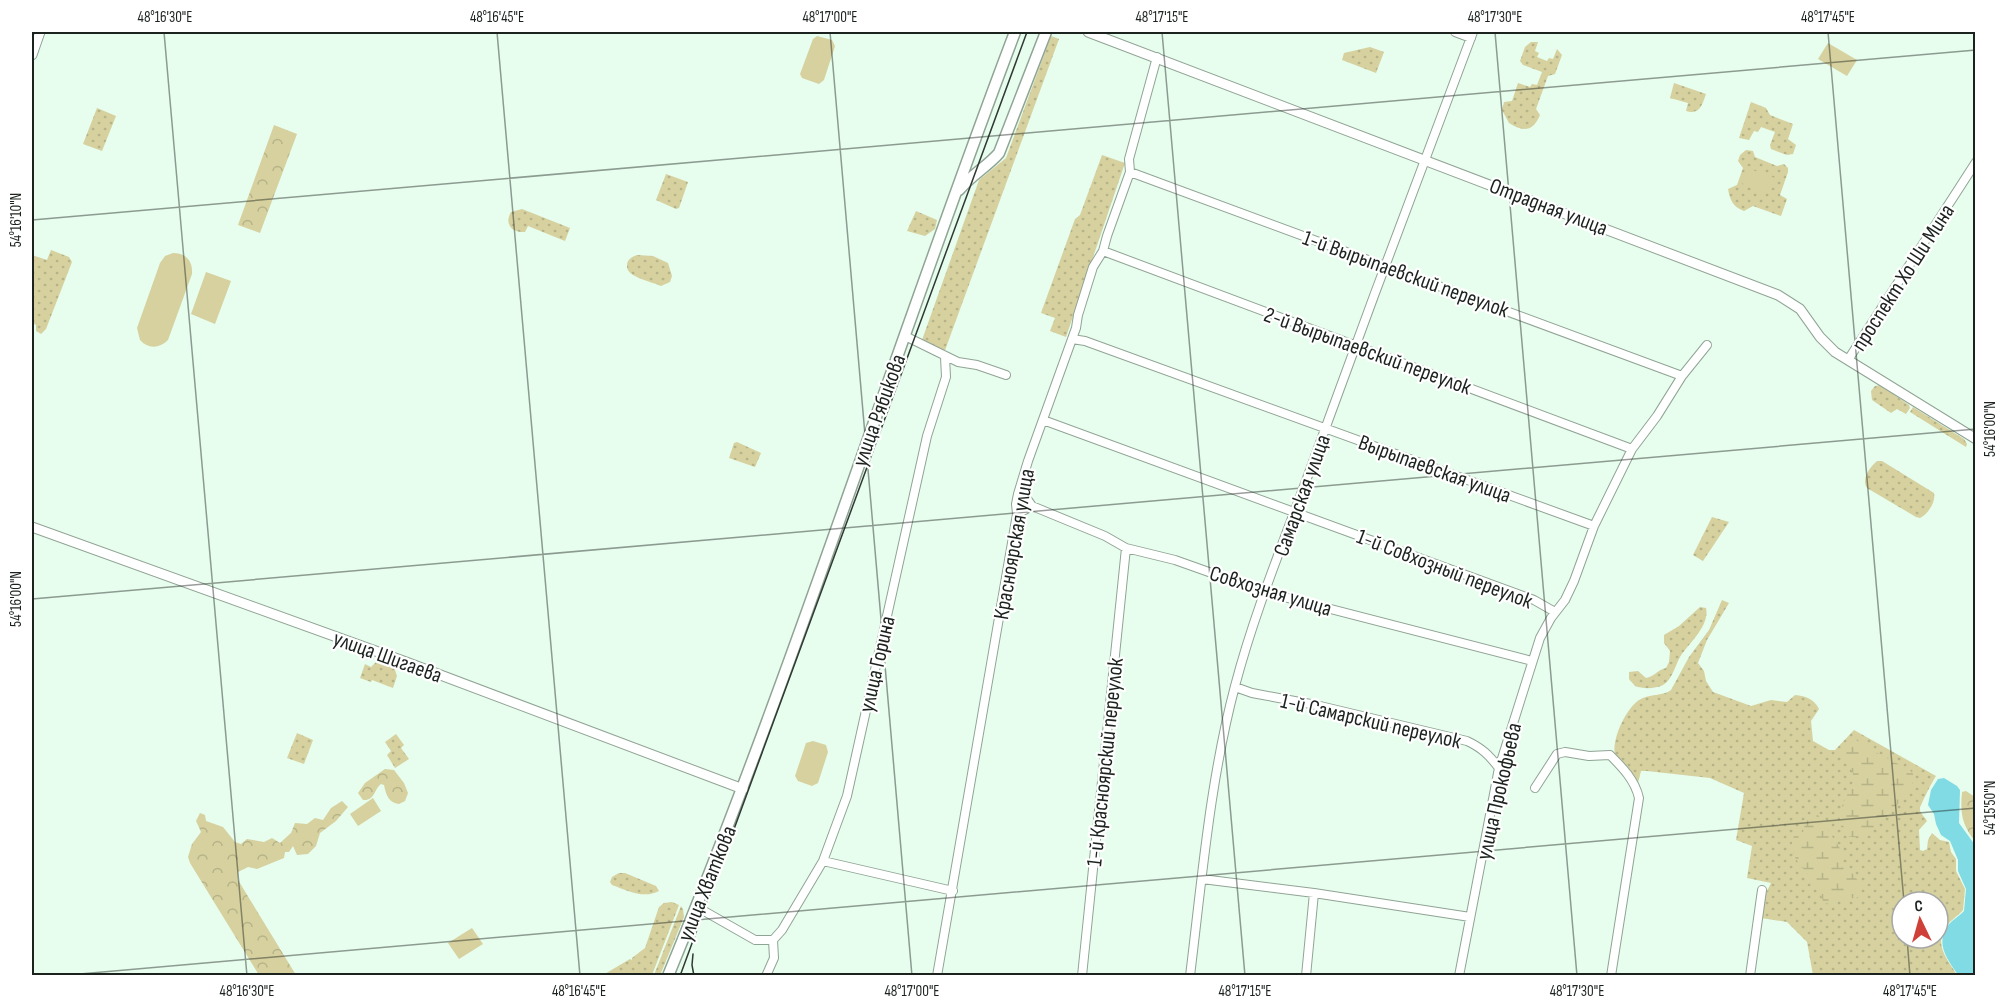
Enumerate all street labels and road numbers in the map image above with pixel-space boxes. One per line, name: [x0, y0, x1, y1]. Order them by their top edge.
street label: Отрадная улица: [1486, 173, 1611, 242]
street label: проспект Хо Ши Мина: [1846, 199, 1961, 356]
street label: 1-й Вырыпаевский переулок: [1299, 225, 1513, 324]
street label: 2-й Вырыпаевский переулок: [1260, 301, 1475, 402]
street label: улица Рябикова: [847, 351, 912, 470]
street label: Вырыпаевская улица: [1355, 429, 1514, 510]
street label: Самарская улица: [1268, 431, 1337, 560]
street label: Красноярская улица: [988, 467, 1041, 622]
street label: 1-й Совхозный переулок: [1353, 523, 1537, 616]
street label: Совхозная улица: [1206, 560, 1335, 623]
street label: улица Горина: [853, 614, 902, 715]
street label: улица Шигаева: [329, 625, 446, 690]
street label: 1-й Красноярский переулок: [1081, 656, 1130, 868]
street label: 1-й Самарский переулок: [1278, 688, 1464, 756]
street label: улица Прокофьева: [1471, 720, 1528, 862]
street label: улица Хваткова: [672, 822, 743, 945]

